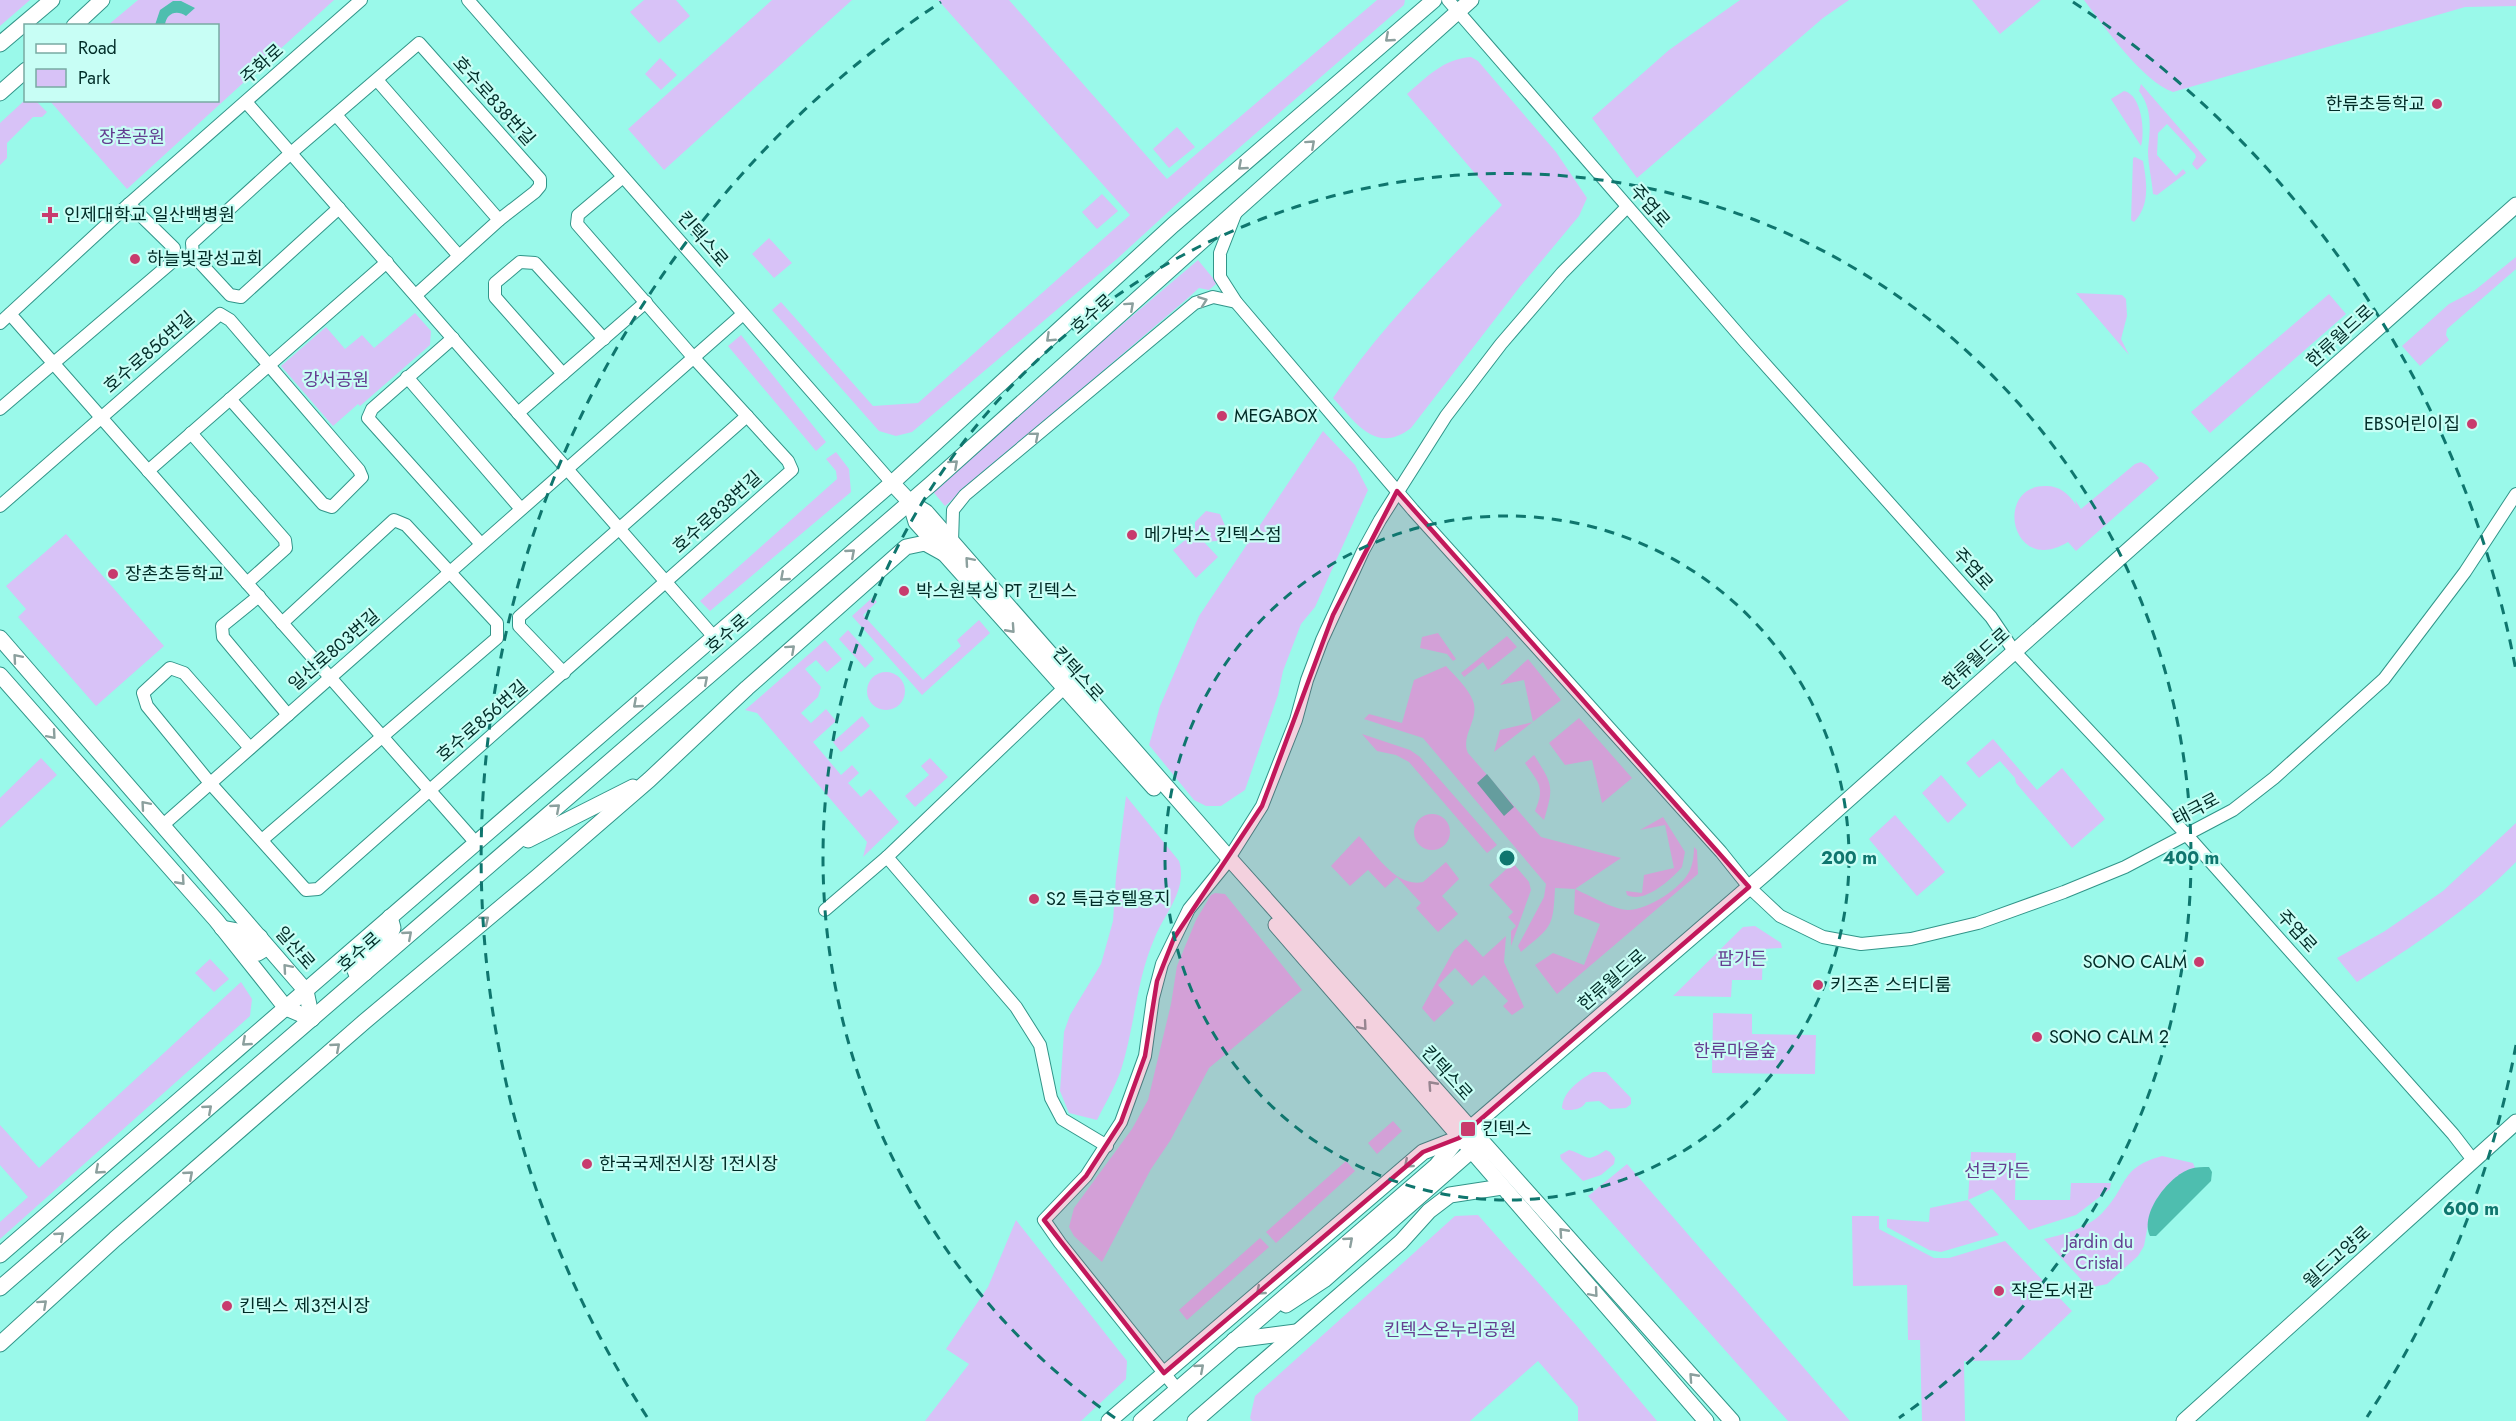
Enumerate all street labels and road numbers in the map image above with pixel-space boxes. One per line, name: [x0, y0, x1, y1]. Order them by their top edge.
street label: 주화로: [235, 38, 289, 90]
street label: 호수로838번길: [447, 51, 541, 151]
street label: 주엽로: [1624, 179, 1676, 233]
street label: 킨텍스로: [671, 205, 735, 273]
street label: 호수로: [1065, 288, 1119, 340]
street label: 한류월드로: [2301, 299, 2379, 373]
street label: 호수로856번길: [98, 305, 200, 399]
street label: 호수로838번길: [667, 465, 767, 559]
street label: 주엽로: [1947, 542, 1999, 596]
street label: 일산로803번길: [283, 603, 385, 697]
street label: 호수로: [700, 608, 754, 660]
street label: 한류월드로: [1937, 622, 2015, 696]
street label: 킨텍스로: [1046, 641, 1110, 707]
street label: 호수로856번길: [431, 674, 533, 768]
street label: 태극로: [2168, 786, 2224, 832]
street label: 주엽로: [2271, 904, 2323, 958]
street label: 일산로: [269, 921, 321, 975]
street label: 호수로: [332, 926, 386, 978]
street label: 한류월드로: [1572, 943, 1652, 1017]
street label: 킨텍스로: [1415, 1040, 1479, 1106]
street label: 월드고양로: [2298, 1220, 2376, 1294]

